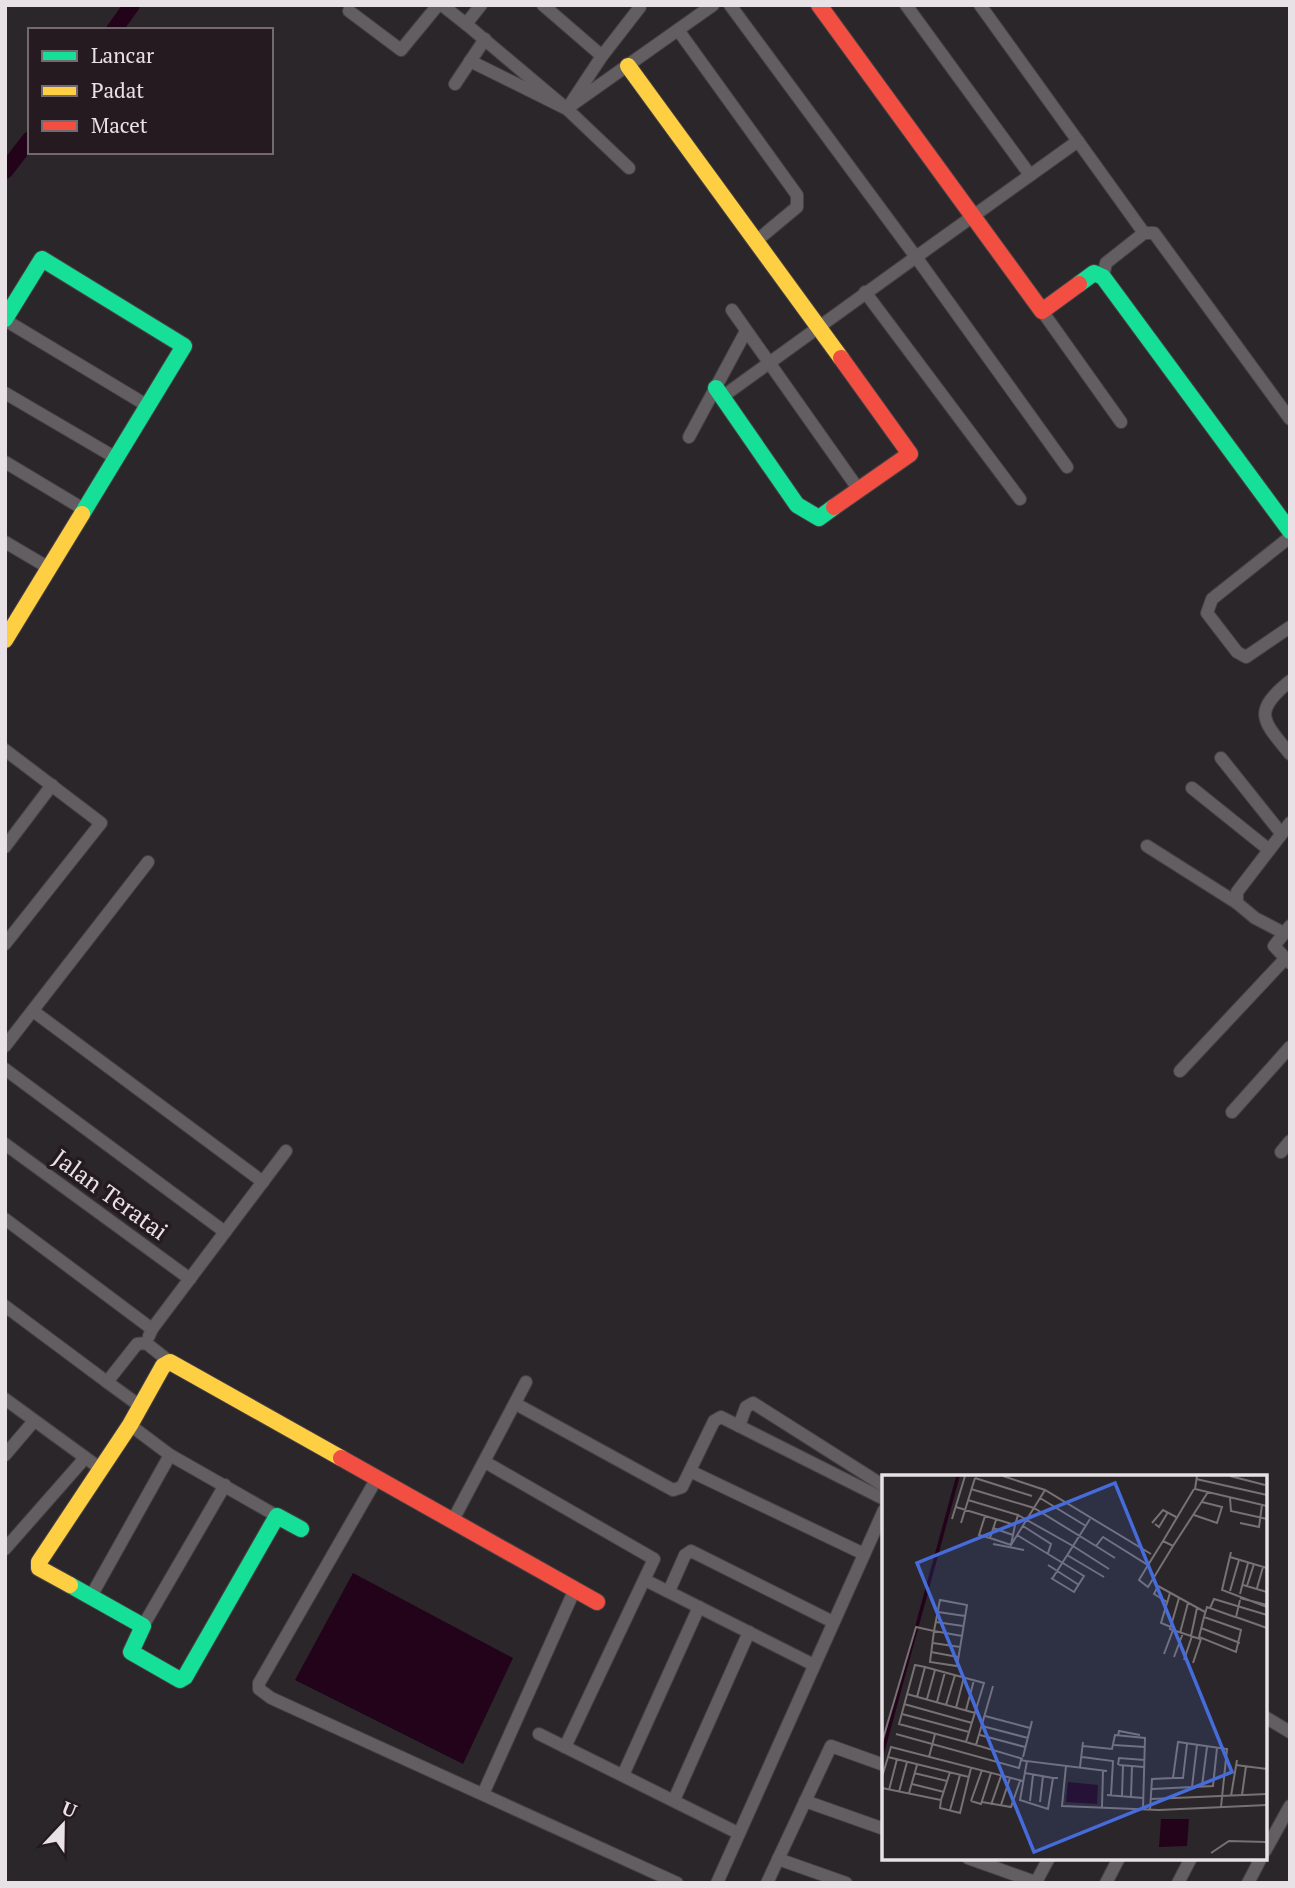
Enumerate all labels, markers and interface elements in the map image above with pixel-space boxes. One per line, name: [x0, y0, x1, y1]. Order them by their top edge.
legend: [28, 28, 273, 154]
text: Lancar: [91, 41, 154, 69]
text: Padat: [91, 76, 144, 104]
text: Macet: [91, 111, 148, 139]
street label: Jalan Teratai: [47, 1142, 174, 1247]
inset map: [882, 1475, 1267, 1860]
north arrow: [28, 1790, 98, 1860]
text: U: [59, 1795, 81, 1823]

